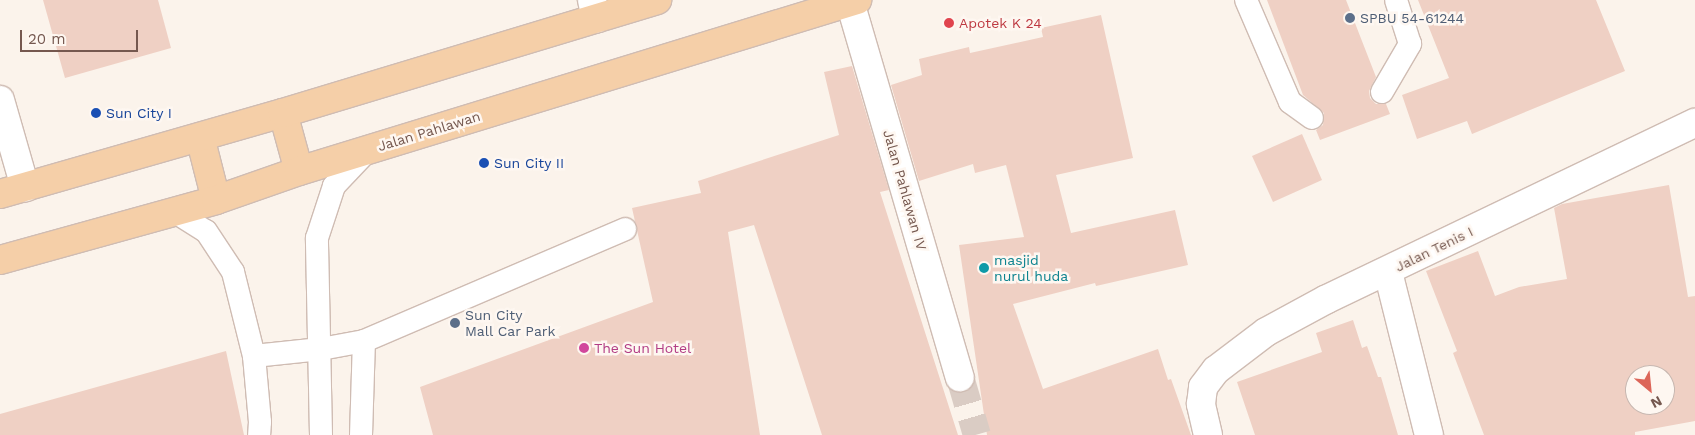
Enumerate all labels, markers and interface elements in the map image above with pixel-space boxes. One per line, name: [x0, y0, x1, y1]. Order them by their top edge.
place label: SPBU 54-61244: [1360, 10, 1464, 26]
marker: SPBU 54-61244: [1344, 12, 1356, 24]
place label: Apotek K 24: [959, 15, 1042, 31]
marker: Apotek K 24: [943, 17, 955, 29]
scale bar: [22, 20, 140, 52]
text: 20 m: [28, 30, 66, 48]
place label: Sun City I: [106, 105, 172, 121]
marker: Sun City I: [90, 107, 102, 119]
street label: Jalan Pahlawan: [376, 107, 482, 155]
street label: Jalan Pahlawan IV: [880, 128, 930, 252]
place label: Sun City II: [494, 155, 564, 171]
marker: Sun City II: [478, 157, 490, 169]
street label: Jalan Tenis I: [1392, 223, 1476, 275]
place label: masjid nurul huda: [994, 252, 1069, 284]
marker: masjid nurul huda: [978, 262, 990, 274]
place label: Sun City Mall Car Park: [465, 307, 556, 340]
marker: Sun City Mall Car Park: [449, 317, 461, 329]
place label: The Sun Hotel: [594, 340, 691, 356]
marker: The Sun Hotel: [578, 342, 590, 354]
north arrow: [1625, 365, 1675, 415]
text: N: [1648, 393, 1665, 412]

